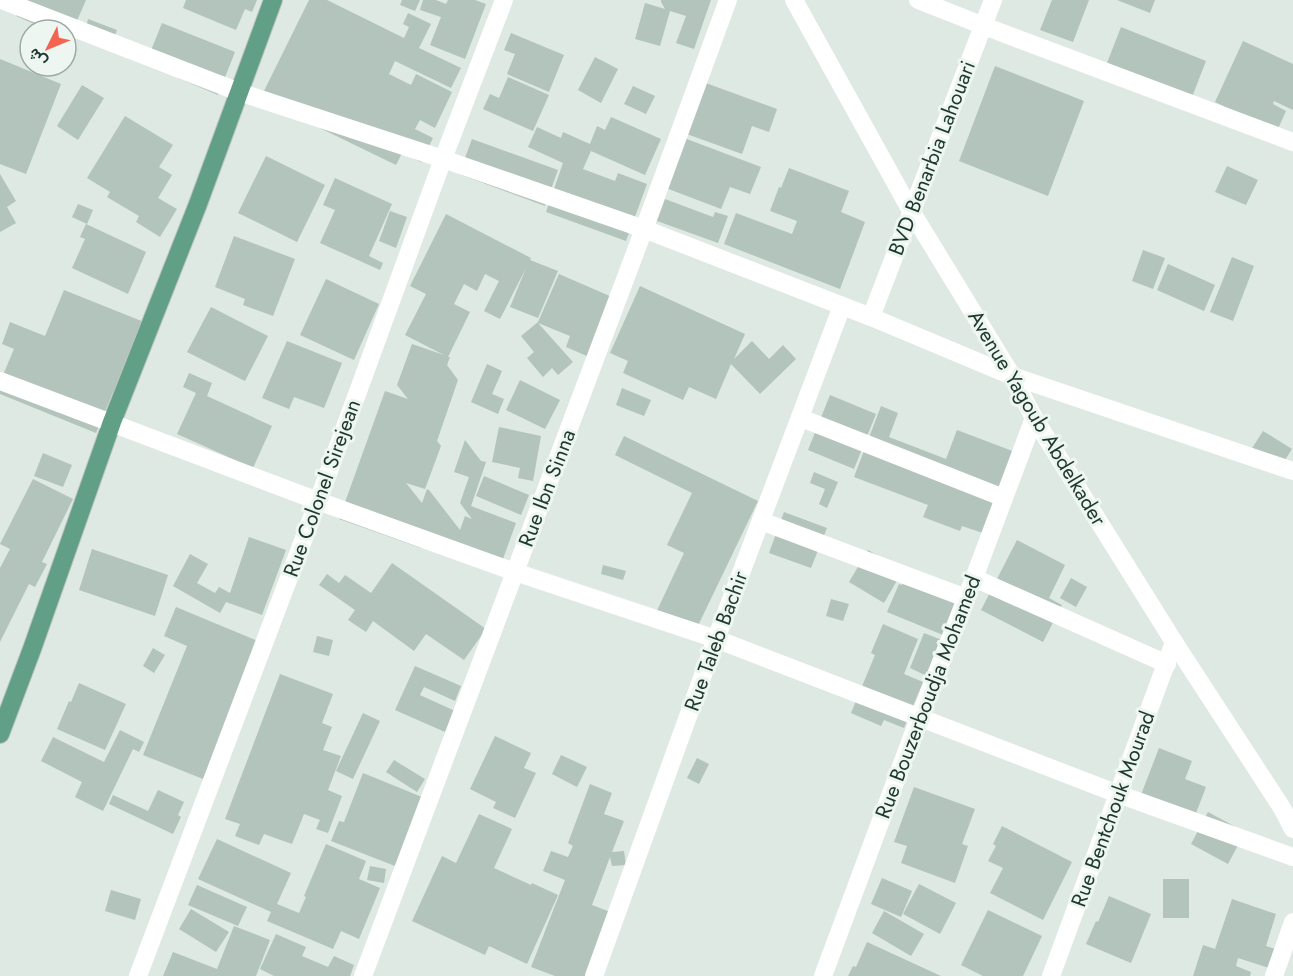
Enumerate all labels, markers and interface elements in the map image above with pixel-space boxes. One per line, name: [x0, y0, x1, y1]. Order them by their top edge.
north arrow: [18, 18, 78, 78]
text: ش: [22, 43, 52, 73]
street label: BVD Benarbia Lahouari: [881, 56, 983, 260]
street label: Avenue Yagoub Abdelkader: [961, 304, 1114, 532]
street label: Rue Colonel Sirejean: [276, 395, 368, 581]
street label: Rue Ibn Sinna: [511, 425, 583, 551]
street label: Rue Taleb Bachir: [677, 566, 756, 715]
street label: Rue Bouzerboudja Mohamed: [868, 571, 988, 823]
street label: Rue Bentchouk Mourad: [1064, 707, 1162, 911]

